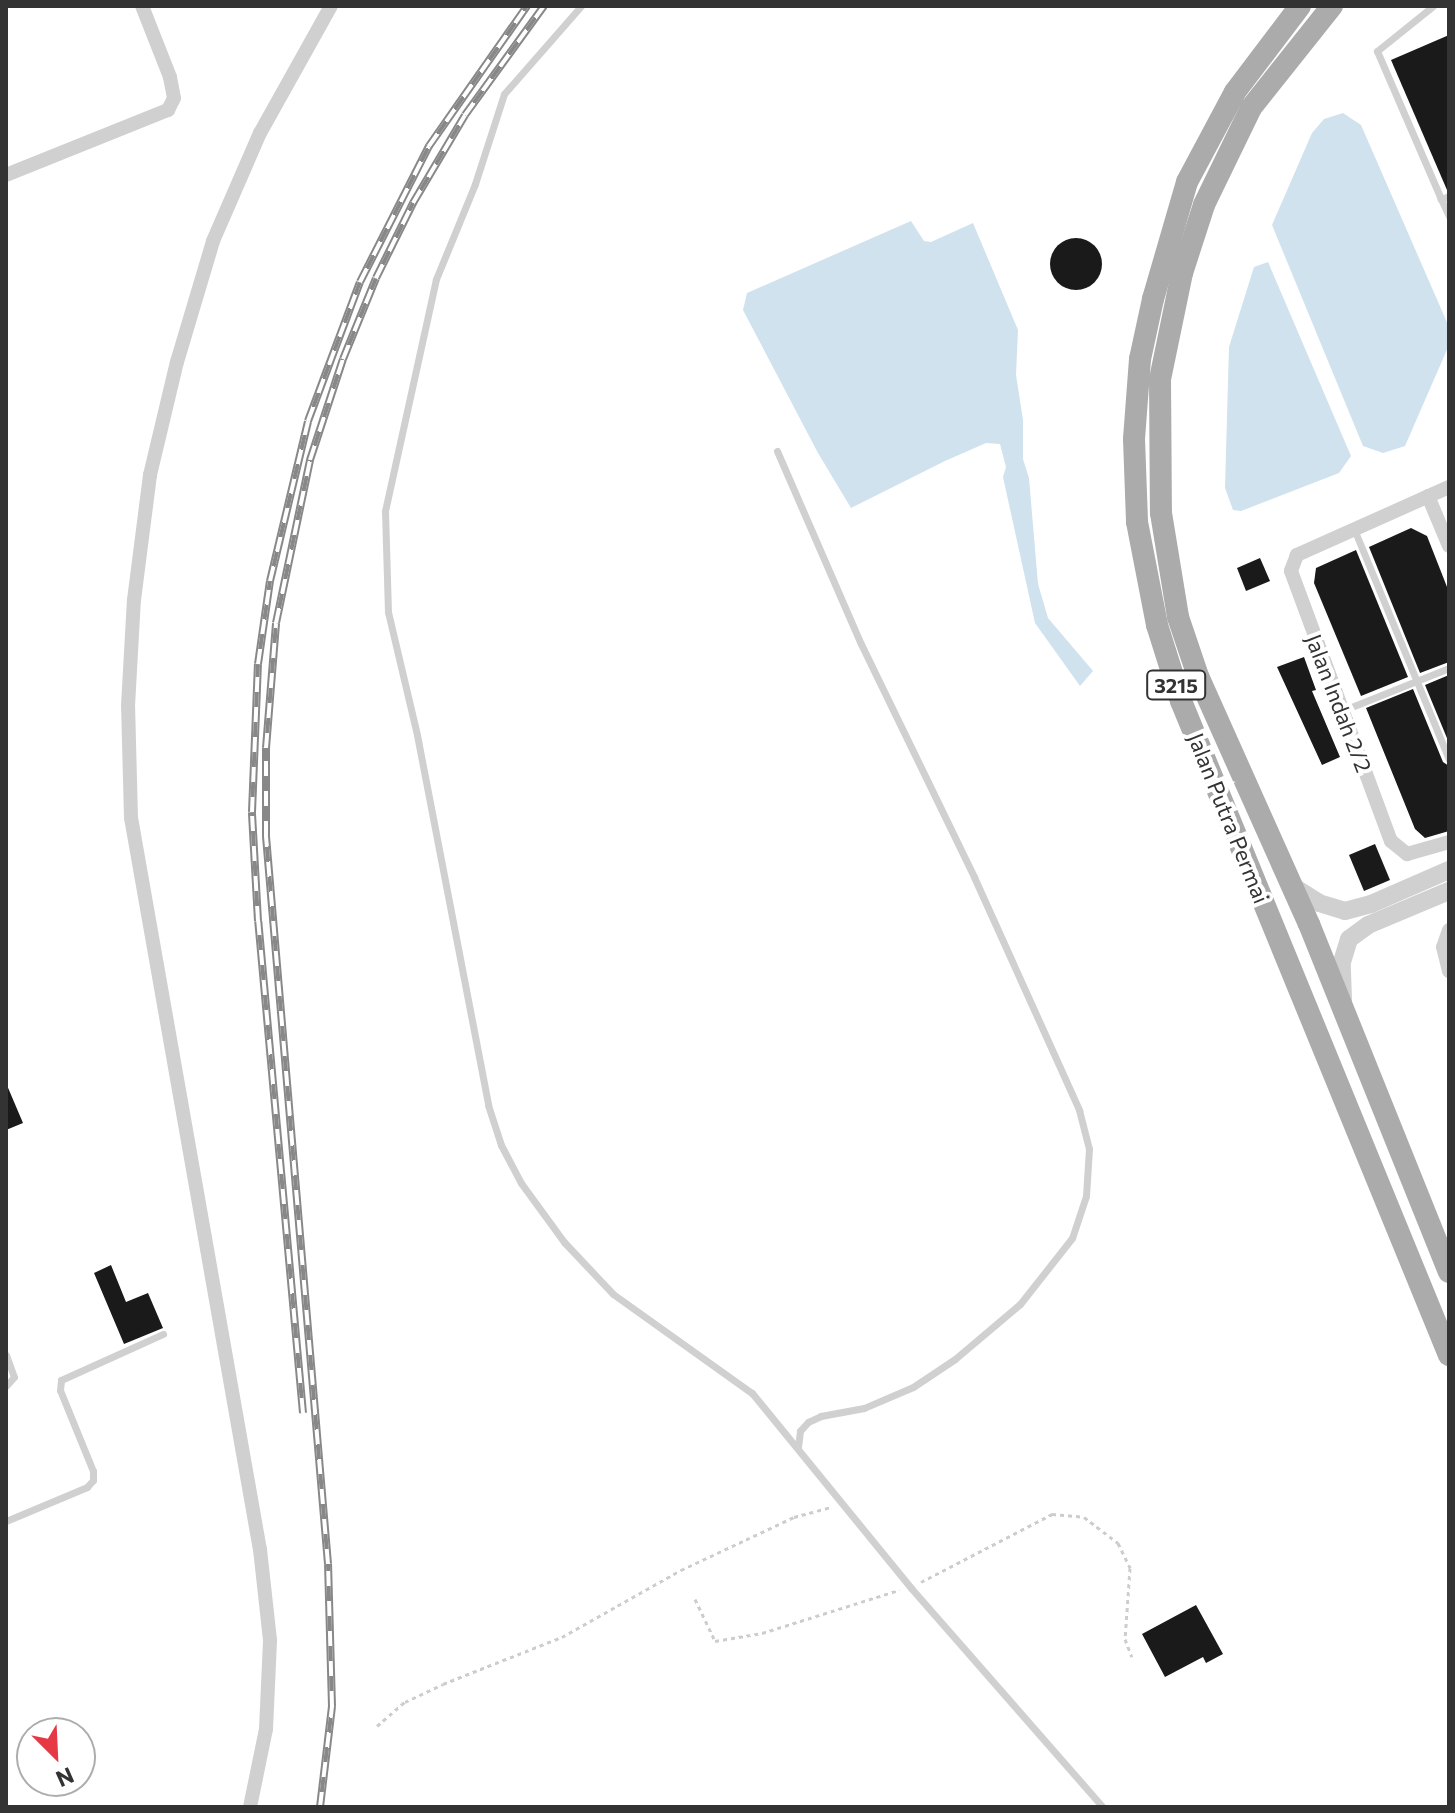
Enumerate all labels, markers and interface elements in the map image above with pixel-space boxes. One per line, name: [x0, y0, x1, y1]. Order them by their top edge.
street label: Jalan Indah 2/2: [1301, 630, 1377, 776]
road number: 3215: [1146, 669, 1206, 701]
street label: Jalan Putra Permai: [1183, 729, 1275, 907]
north arrow: [16, 1717, 96, 1797]
text: N: [52, 1762, 78, 1793]

